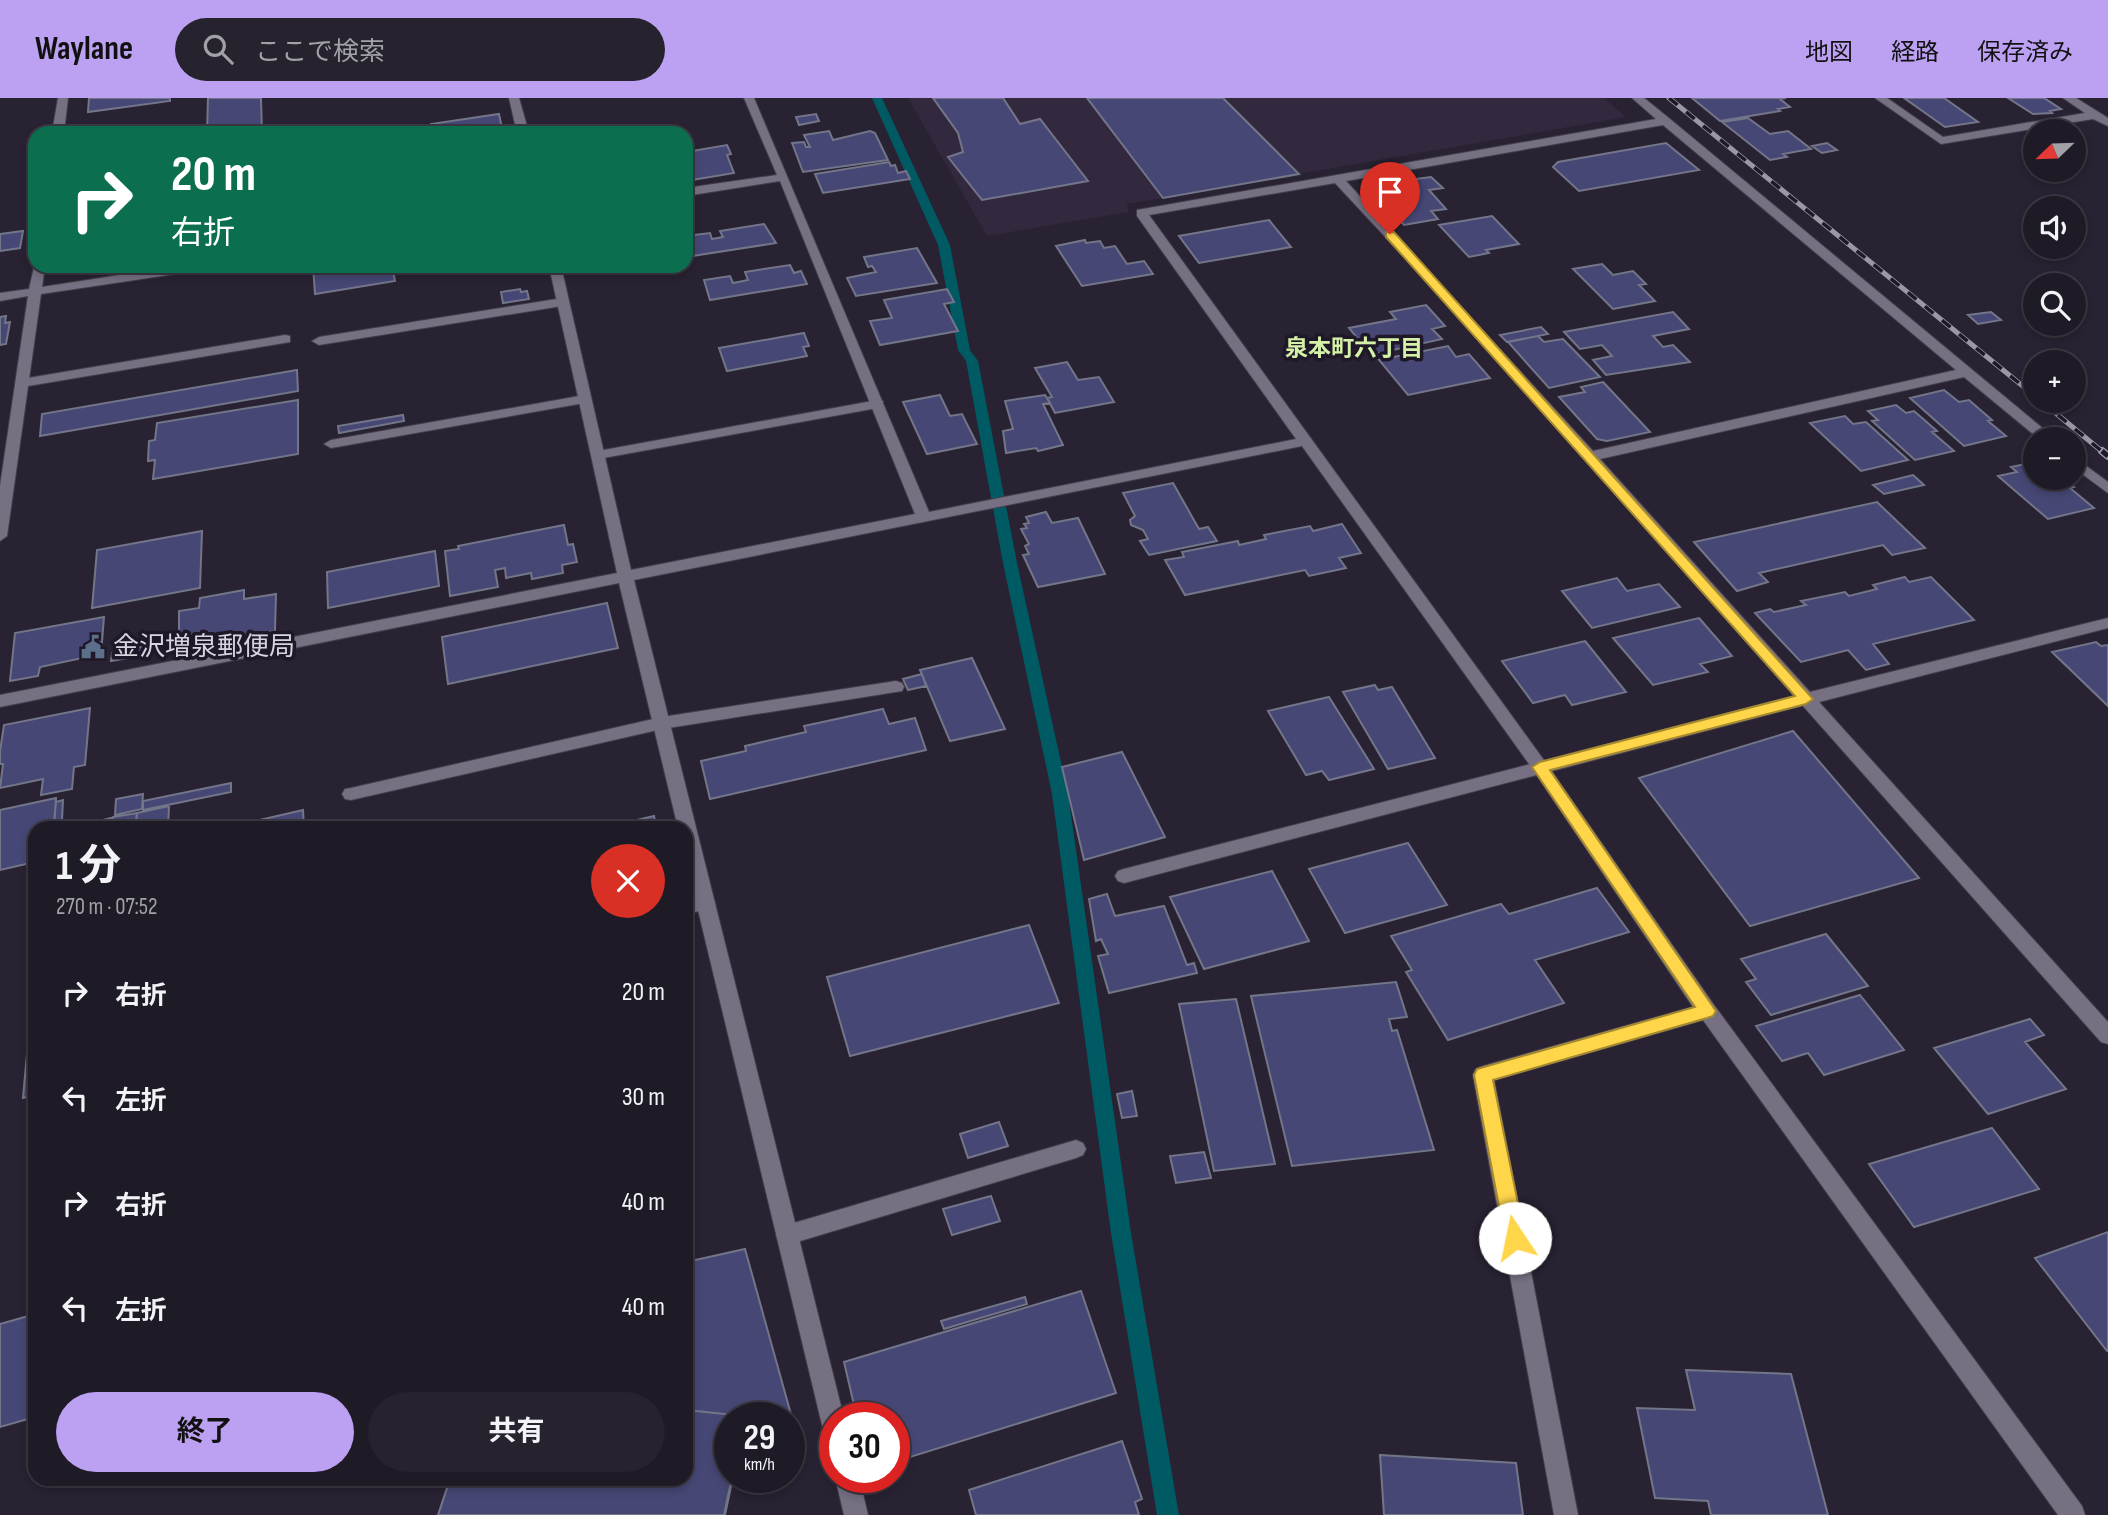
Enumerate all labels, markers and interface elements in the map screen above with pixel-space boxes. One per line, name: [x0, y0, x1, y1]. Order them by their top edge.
search box: [175, 18, 665, 81]
text: Waylane: [35, 29, 133, 69]
icon: search: [199, 30, 237, 68]
text: ここで検索: [255, 37, 385, 68]
text: 地図: [1805, 38, 1853, 67]
text: 経路: [1891, 38, 1939, 67]
text: 保存済み: [1977, 38, 2073, 67]
north arrow: [2023, 119, 2086, 182]
map controls: [2023, 119, 2086, 490]
text: 20 m: [171, 146, 256, 205]
icon: right: [56, 154, 147, 245]
pin: [1360, 162, 1420, 234]
icon: arrive: [1371, 173, 1409, 211]
button: sound: [2023, 196, 2086, 259]
text: 右折: [171, 214, 235, 253]
button: search: [2023, 273, 2086, 336]
district label: 泉本町六丁目: [1285, 335, 1423, 363]
button: +: [2023, 350, 2086, 413]
button: −: [2023, 427, 2086, 490]
place label: 金沢増泉郵便局: [113, 632, 295, 663]
public building icon: 金沢増泉郵便局: [79, 633, 107, 661]
text: 1 分: [56, 841, 121, 892]
button: close: [591, 844, 665, 918]
text: 270 m · 07:52: [56, 893, 158, 921]
icon: right: [56, 974, 94, 1012]
text: 20 m: [622, 977, 665, 1008]
text: 右折: [115, 981, 167, 1012]
icon: left: [56, 1079, 94, 1117]
text: 30 m: [622, 1082, 665, 1113]
text: 左折: [115, 1086, 167, 1117]
icon: right: [56, 1184, 94, 1222]
text: 40 m: [622, 1187, 665, 1218]
text: 右折: [115, 1191, 167, 1222]
position arrow: [1478, 1201, 1552, 1275]
icon: left: [56, 1289, 94, 1327]
text: 40 m: [622, 1292, 665, 1323]
text: 左折: [115, 1296, 167, 1327]
button: 終了: [56, 1392, 354, 1472]
button: 共有: [368, 1392, 665, 1472]
speed limit sign: 30: [819, 1402, 910, 1493]
text: 29: [744, 1417, 775, 1460]
text: km/h: [744, 1454, 775, 1475]

